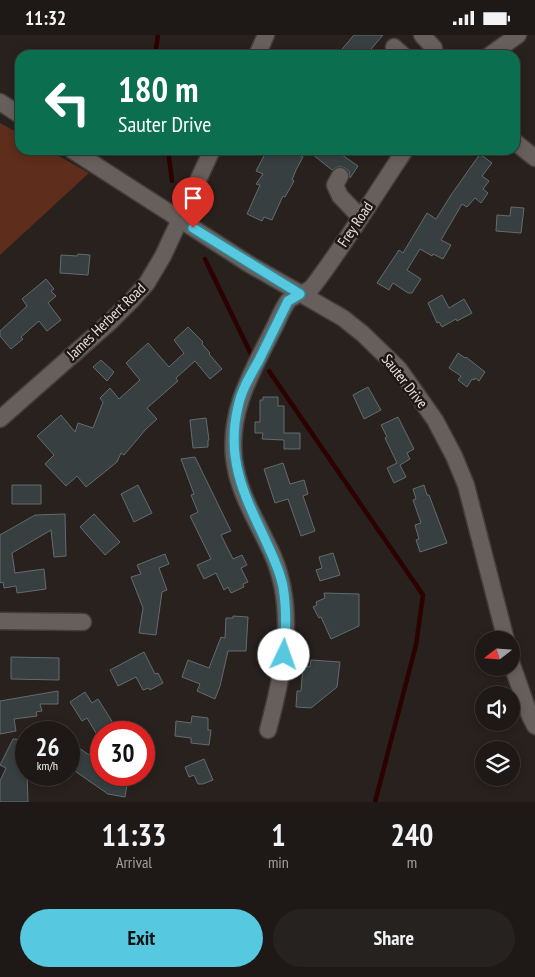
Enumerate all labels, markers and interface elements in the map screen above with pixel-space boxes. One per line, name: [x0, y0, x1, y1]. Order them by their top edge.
text: 11:32: [25, 6, 66, 30]
text: 180 m: [118, 66, 199, 112]
icon: left: [35, 70, 100, 135]
text: Sauter Drive: [118, 110, 211, 138]
pin: [172, 177, 214, 228]
icon: arrive: [179, 184, 207, 212]
street label: Frey Road: [333, 198, 377, 250]
street label: James Herbert Road: [62, 279, 149, 364]
street label: Sauter Drive: [378, 350, 432, 412]
position arrow: [257, 628, 309, 680]
north arrow: [475, 631, 520, 676]
map controls: [475, 631, 520, 786]
button: sound: [475, 686, 520, 731]
speed limit sign: 30: [90, 721, 155, 786]
text: 26: [36, 731, 59, 763]
button: layers: [475, 741, 520, 786]
text: km/h: [37, 758, 58, 773]
text: 11:33: [102, 815, 166, 854]
text: 1: [271, 815, 286, 854]
text: 240: [390, 815, 433, 854]
text: Arrival: [116, 852, 152, 872]
text: min: [268, 852, 289, 872]
text: m: [407, 852, 417, 872]
button: Exit: [20, 909, 263, 967]
button: Share: [273, 909, 515, 967]

